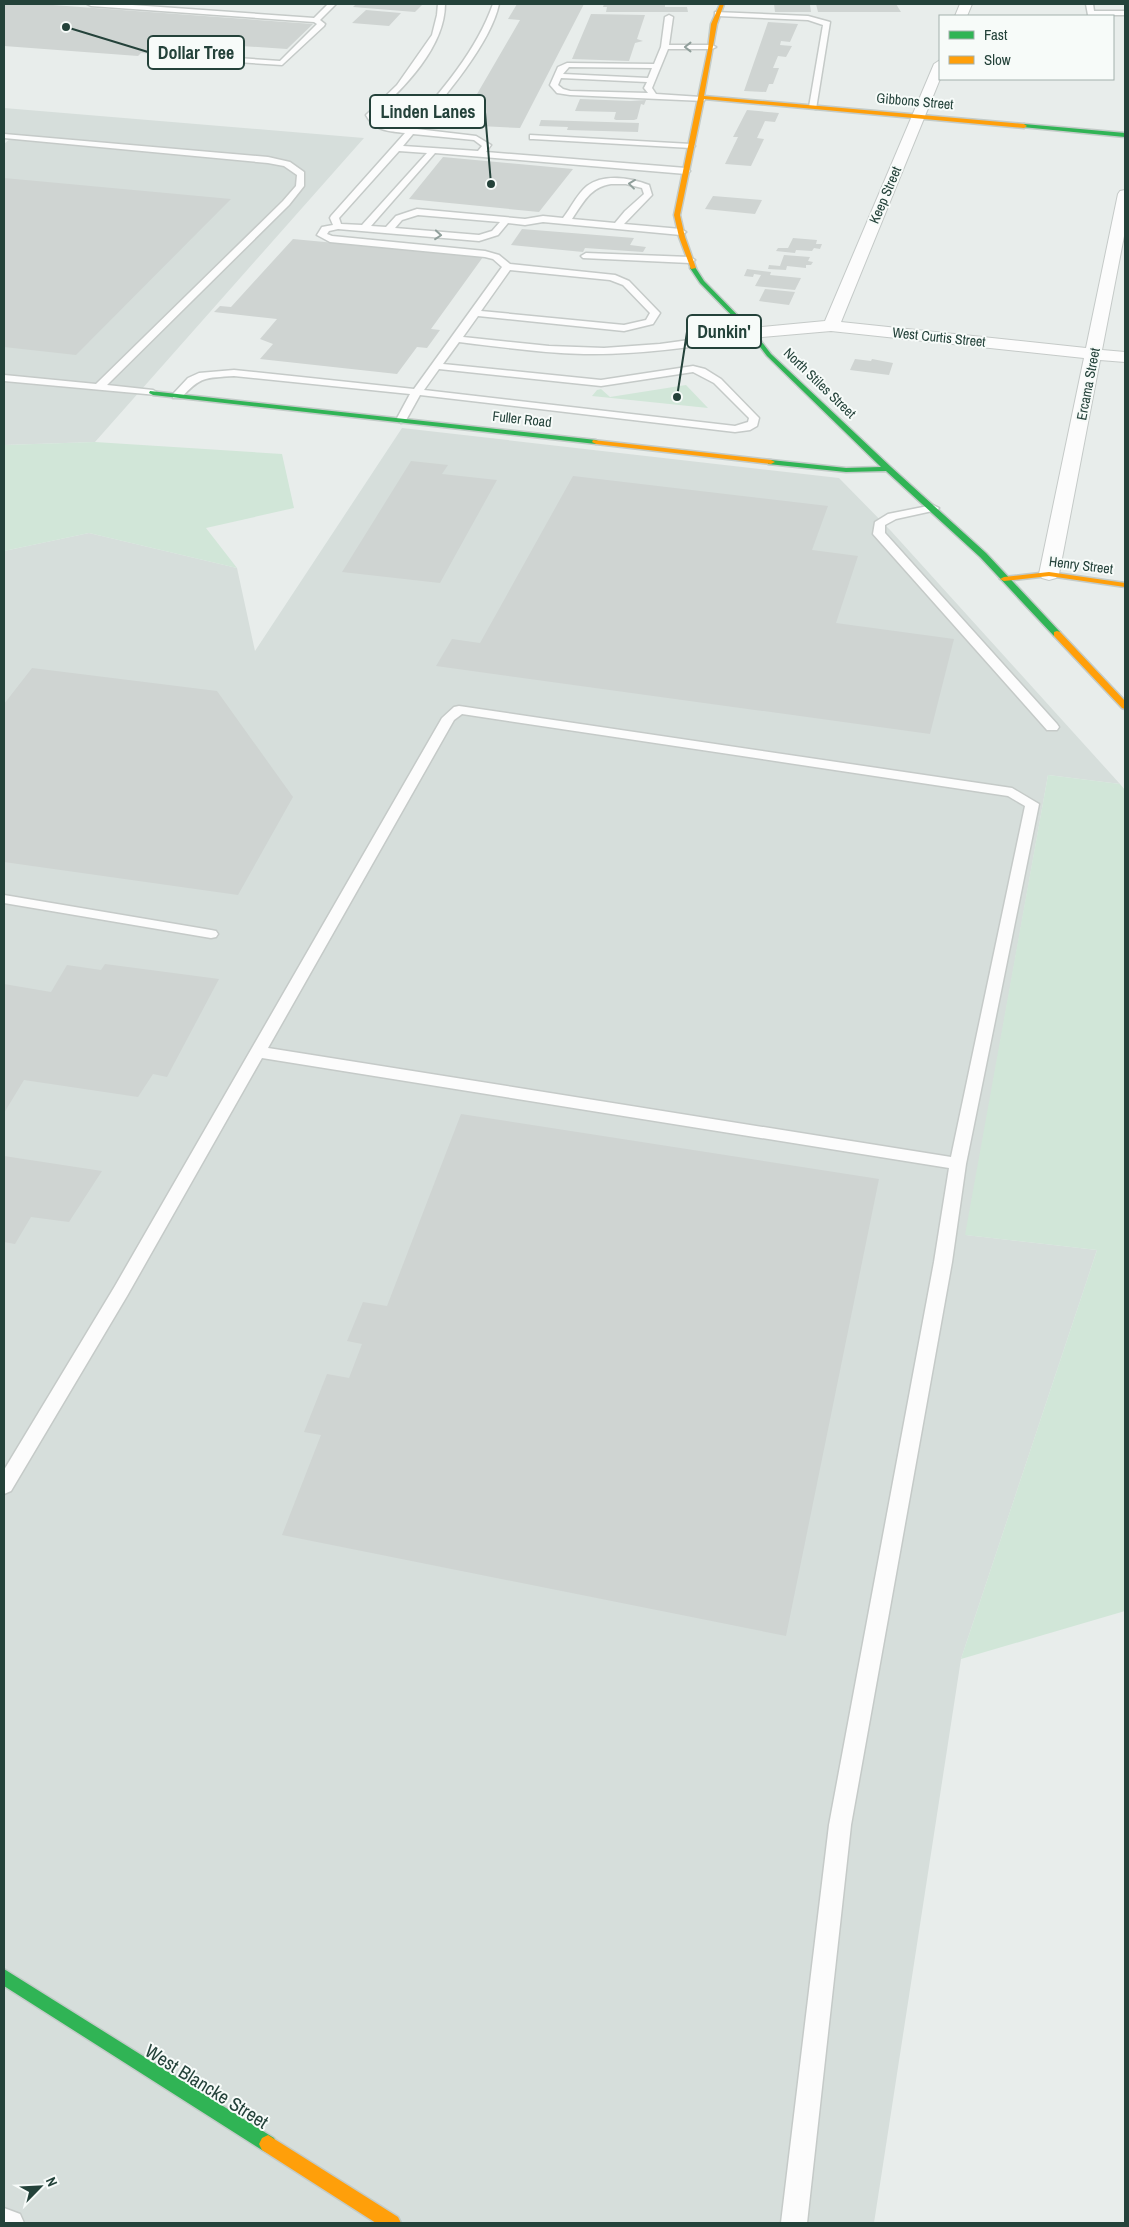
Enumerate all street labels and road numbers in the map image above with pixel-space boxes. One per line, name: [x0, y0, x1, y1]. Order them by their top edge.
street label: Gibbons Street: [876, 89, 954, 113]
street label: Keep Street: [865, 164, 905, 226]
street label: West Curtis Street: [892, 323, 986, 351]
street label: North Stiles Street: [780, 344, 860, 422]
street label: Ercama Street: [1072, 346, 1104, 422]
street label: Fuller Road: [492, 407, 552, 431]
street label: Henry Street: [1048, 552, 1114, 578]
street label: West Blancke Street: [140, 2038, 274, 2135]

